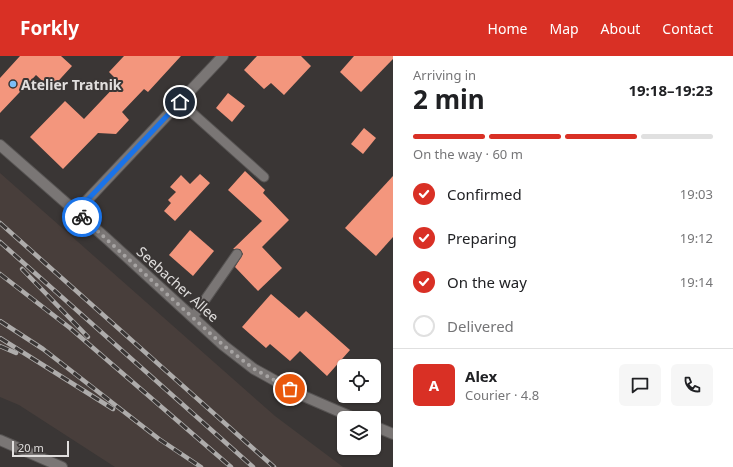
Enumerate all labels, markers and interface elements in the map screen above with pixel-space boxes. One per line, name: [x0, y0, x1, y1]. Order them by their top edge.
text: Forkly: [20, 15, 79, 41]
text: Home: [488, 19, 527, 38]
text: Map: [549, 19, 579, 38]
text: About: [601, 19, 640, 38]
text: Contact: [662, 19, 713, 38]
text: Arriving in: [413, 66, 476, 84]
place label: Atelier Tratnik: [21, 75, 122, 94]
marker: Atelier Tratnik: [8, 79, 18, 89]
text: 19:18–19:23: [628, 80, 713, 100]
text: 2 min: [413, 81, 485, 117]
pin: [163, 85, 197, 119]
icon: home: [169, 91, 191, 113]
text: On the way · 60 m: [413, 145, 523, 163]
icon: check: [413, 183, 435, 205]
text: Confirmed: [447, 184, 522, 204]
text: 19:03: [680, 185, 713, 203]
courier: [62, 197, 102, 237]
icon: bike: [71, 206, 93, 228]
icon: check: [413, 227, 435, 249]
text: Preparing: [447, 228, 517, 248]
text: 19:12: [680, 229, 713, 247]
street label: Seebacher Allee: [133, 242, 223, 326]
icon: check: [413, 271, 435, 293]
text: On the way: [447, 272, 527, 292]
text: 19:14: [680, 273, 713, 291]
text: Delivered: [447, 316, 514, 336]
map controls: [337, 359, 381, 455]
button: locate: [337, 359, 381, 403]
button: chat: [619, 364, 661, 406]
button: phone: [671, 364, 713, 406]
text: Alex: [465, 366, 497, 386]
pin: [273, 372, 307, 406]
text: A: [429, 375, 439, 395]
icon: bag: [279, 378, 301, 400]
text: Courier · 4.8: [465, 386, 539, 404]
button: layers: [337, 411, 381, 455]
scale bar: [12, 439, 69, 458]
text: 20 m: [18, 440, 44, 455]

